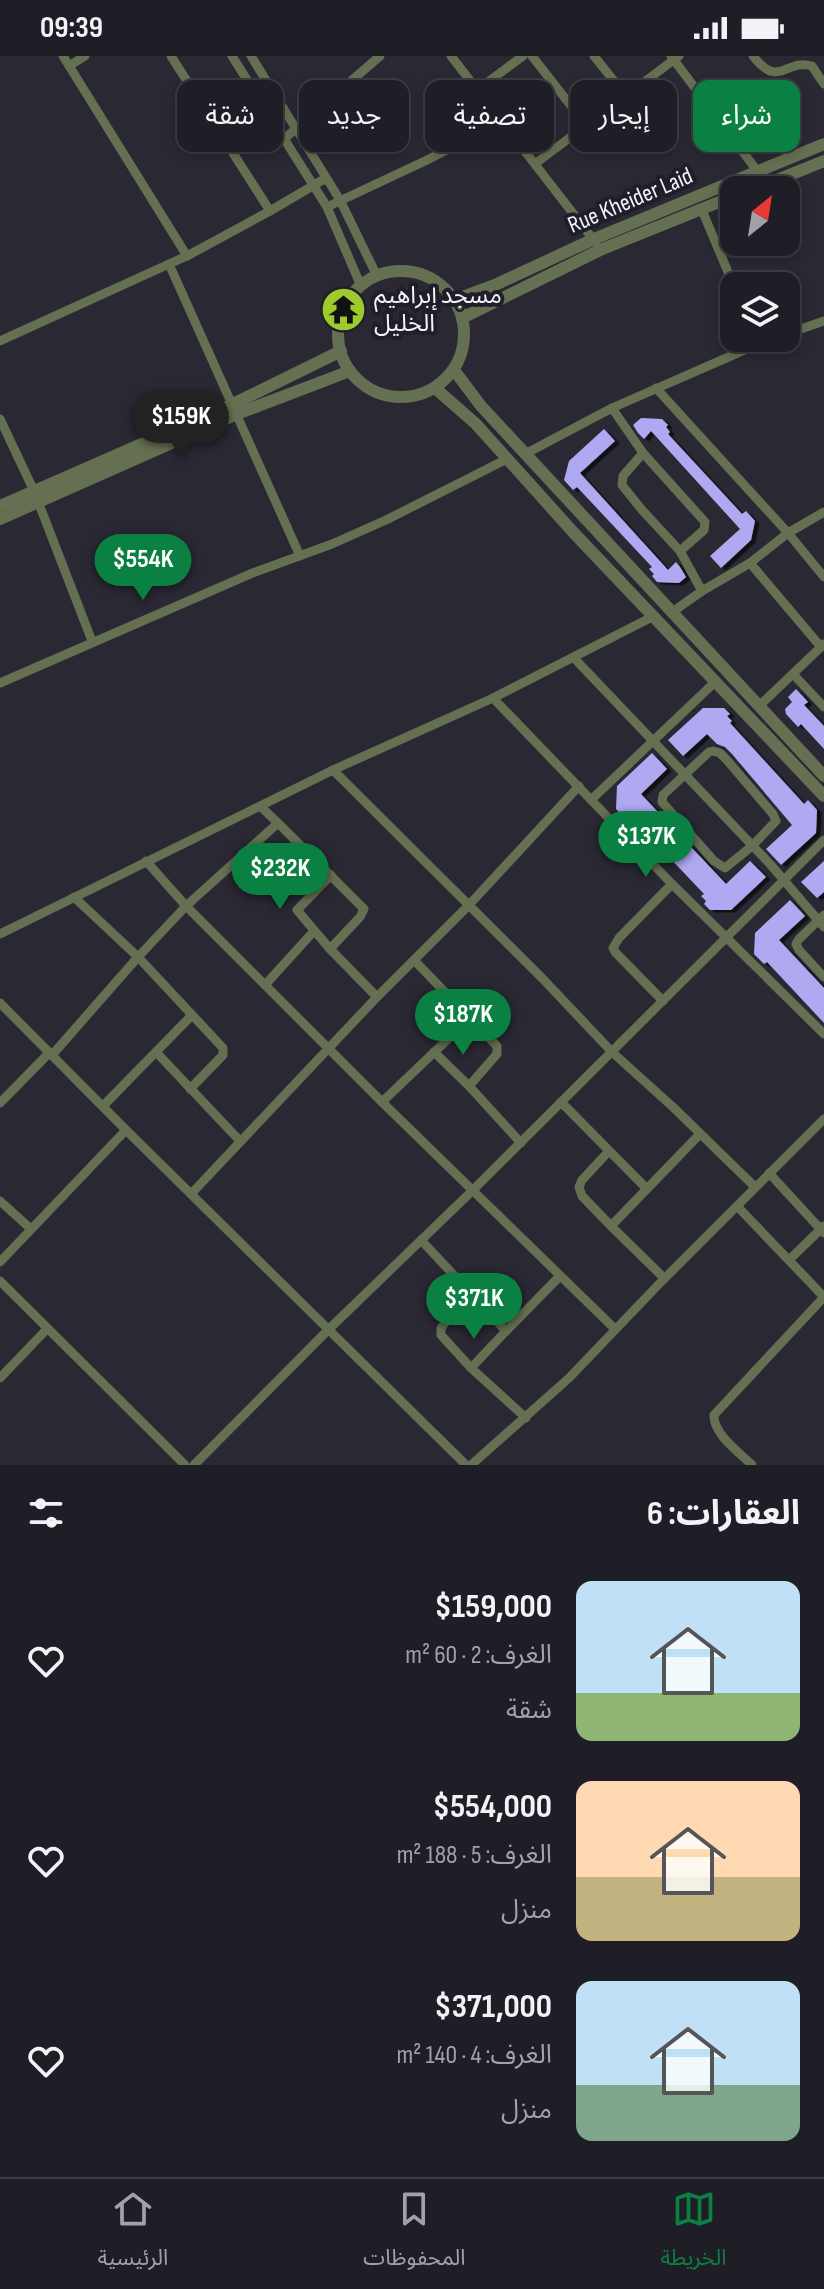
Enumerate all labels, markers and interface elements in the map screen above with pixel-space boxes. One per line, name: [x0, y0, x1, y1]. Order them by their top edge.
text: 09:39: [40, 10, 103, 46]
chip: شقة: [177, 80, 283, 152]
chip: جديد: [299, 80, 409, 152]
chip: تصفية: [425, 80, 554, 152]
chip: إيجار: [570, 80, 677, 152]
chip: شراء: [693, 80, 800, 152]
street label: Rue Kheider Laid: [563, 161, 697, 240]
north arrow: [720, 176, 800, 256]
map controls: [720, 176, 800, 352]
button: layers: [720, 272, 800, 352]
place label: مسجد إبراهيم الخليل: [374, 281, 502, 338]
temple icon: مسجد إبراهيم الخليل: [319, 285, 367, 333]
pin: $159K: [125, 391, 237, 459]
text: $159K: [151, 401, 211, 432]
pin: $554K: [87, 534, 199, 602]
text: $554K: [112, 544, 174, 575]
pin: $137K: [590, 811, 702, 879]
text: $137K: [616, 821, 676, 852]
pin: $232K: [224, 843, 336, 911]
text: $232K: [250, 853, 310, 884]
pin: $187K: [407, 989, 519, 1057]
text: $187K: [433, 999, 493, 1030]
pin: $371K: [418, 1273, 530, 1341]
text: $371K: [444, 1283, 504, 1314]
icon: filters: [24, 1491, 68, 1535]
text: العقارات: 6: [647, 1493, 800, 1534]
text: $159,000: [434, 1586, 552, 1627]
icon: home: [640, 1613, 736, 1709]
icon: heart: [24, 1639, 68, 1683]
text: الغرف: 2 · 60 m²: [405, 1640, 552, 1671]
text: شقة: [506, 1695, 552, 1726]
text: $554,000: [433, 1786, 552, 1827]
icon: home: [640, 1813, 736, 1909]
icon: heart: [24, 1839, 68, 1883]
text: الغرف: 5 · 188 m²: [397, 1840, 552, 1871]
text: منزل: [501, 1895, 552, 1926]
text: $371,000: [434, 1986, 552, 2027]
icon: home: [640, 2013, 736, 2109]
icon: heart: [24, 2039, 68, 2083]
text: الغرف: 4 · 140 m²: [397, 2040, 552, 2071]
text: منزل: [501, 2095, 552, 2126]
tab: الرئيسية: [98, 2187, 168, 2281]
tab: المحفوظات: [363, 2187, 465, 2281]
tab: الخريطة: [661, 2187, 726, 2281]

